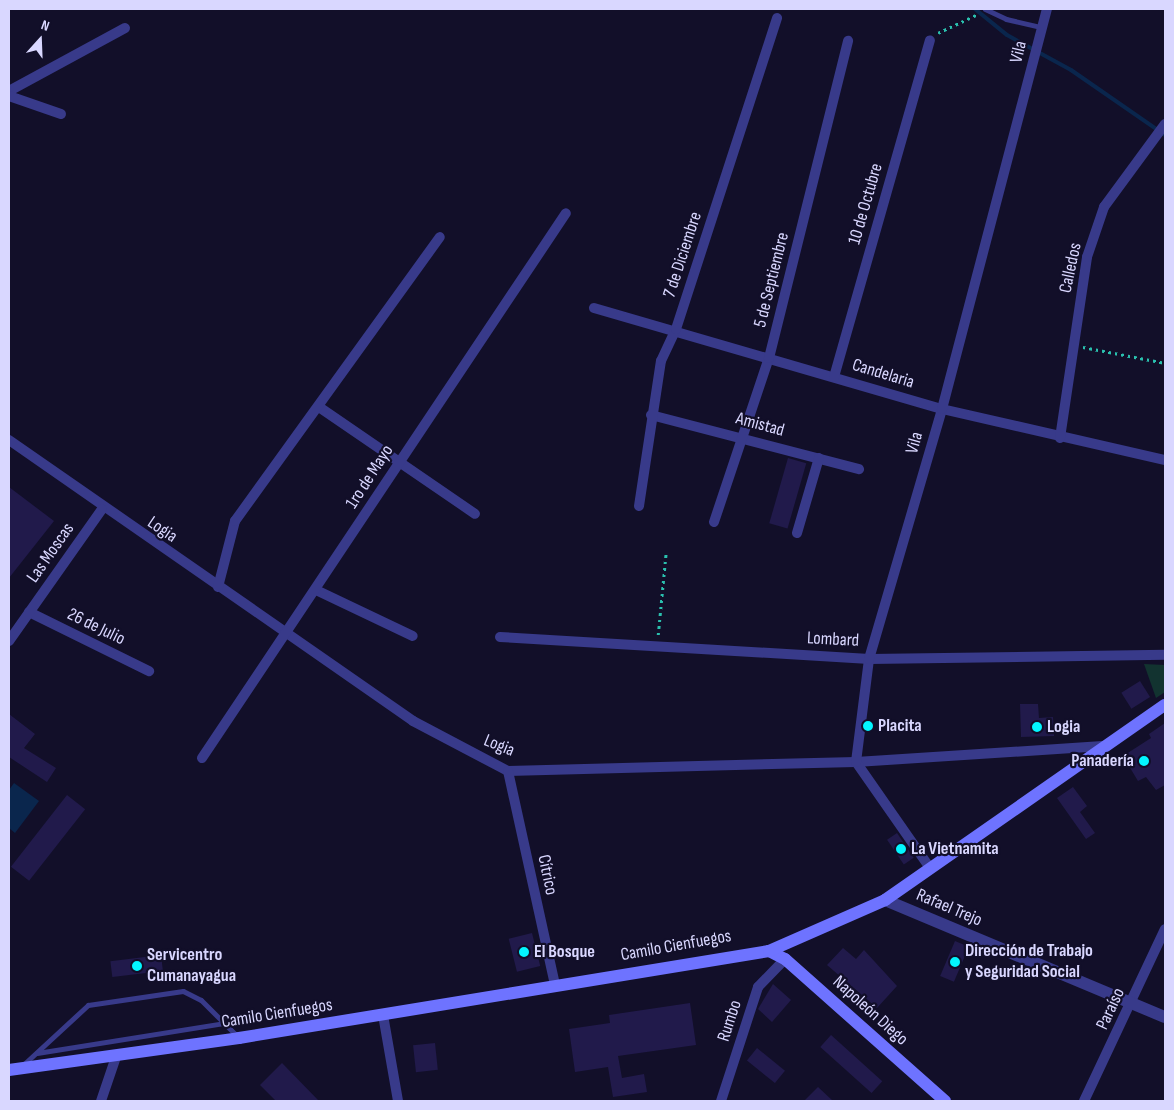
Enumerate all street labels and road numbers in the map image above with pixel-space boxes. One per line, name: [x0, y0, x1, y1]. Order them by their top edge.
street label: Vila: [1006, 39, 1032, 65]
street label: 10 de Octubre: [844, 161, 888, 247]
street label: 7 de Diciembre: [659, 209, 707, 301]
street label: 5 de Septiembre: [750, 230, 794, 330]
street label: Calledos: [1055, 241, 1087, 295]
street label: Candelaria: [849, 354, 917, 394]
street label: Amistad: [733, 408, 787, 442]
street label: Vila: [902, 430, 928, 456]
street label: 1ro de Mayo: [342, 441, 398, 513]
street label: Logia: [143, 512, 181, 548]
street label: Las Moscas: [23, 519, 79, 587]
street label: 26 de Julio: [64, 604, 128, 650]
street label: Lombard: [806, 628, 860, 652]
street label: Logia: [480, 730, 518, 762]
street label: Cítrico: [532, 853, 562, 897]
street label: Rafael Trejo: [913, 885, 985, 931]
street label: Camilo Cienfuegos: [619, 926, 733, 966]
street label: Napoleón Diego: [828, 972, 912, 1050]
street label: Paraíso: [1092, 985, 1130, 1033]
street label: Camilo Cienfuegos: [220, 995, 334, 1033]
street label: Rumbo: [713, 998, 747, 1044]

